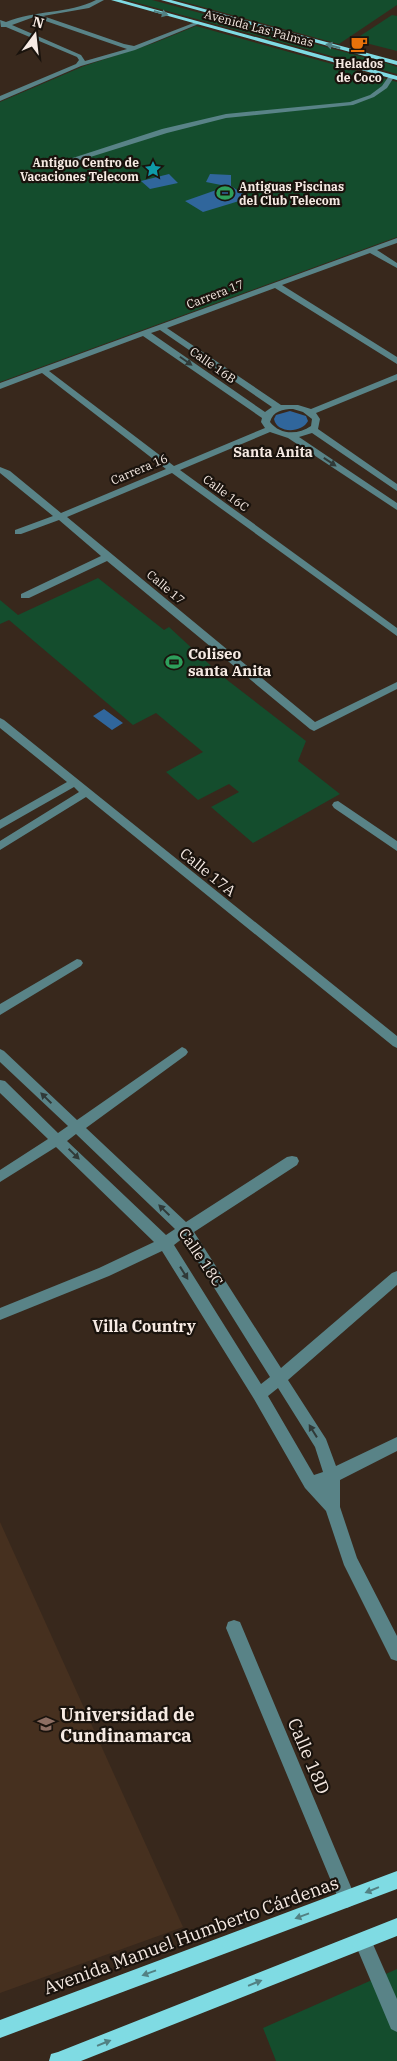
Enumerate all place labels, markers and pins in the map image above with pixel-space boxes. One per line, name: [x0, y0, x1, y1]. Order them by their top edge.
cafe icon: Helados de Coco: [349, 34, 369, 54]
place label: Helados de Coco: [335, 56, 383, 85]
place label: Antiguo Centro de Vacaciones Telecom: [20, 155, 139, 184]
place icon: Antiguo Centro de Vacaciones Telecom: [143, 159, 163, 179]
place label: Antiguas Piscinas del Club Telecom: [239, 179, 344, 208]
sports icon: Antiguas Piscinas del Club Telecom: [215, 183, 235, 203]
place label: Coliseo santa Anita: [188, 644, 272, 680]
sports icon: Coliseo santa Anita: [164, 652, 184, 672]
place label: Universidad de Cundinamarca: [60, 1703, 195, 1747]
school or university icon: Universidad de Cundinamarca: [36, 1714, 56, 1734]

